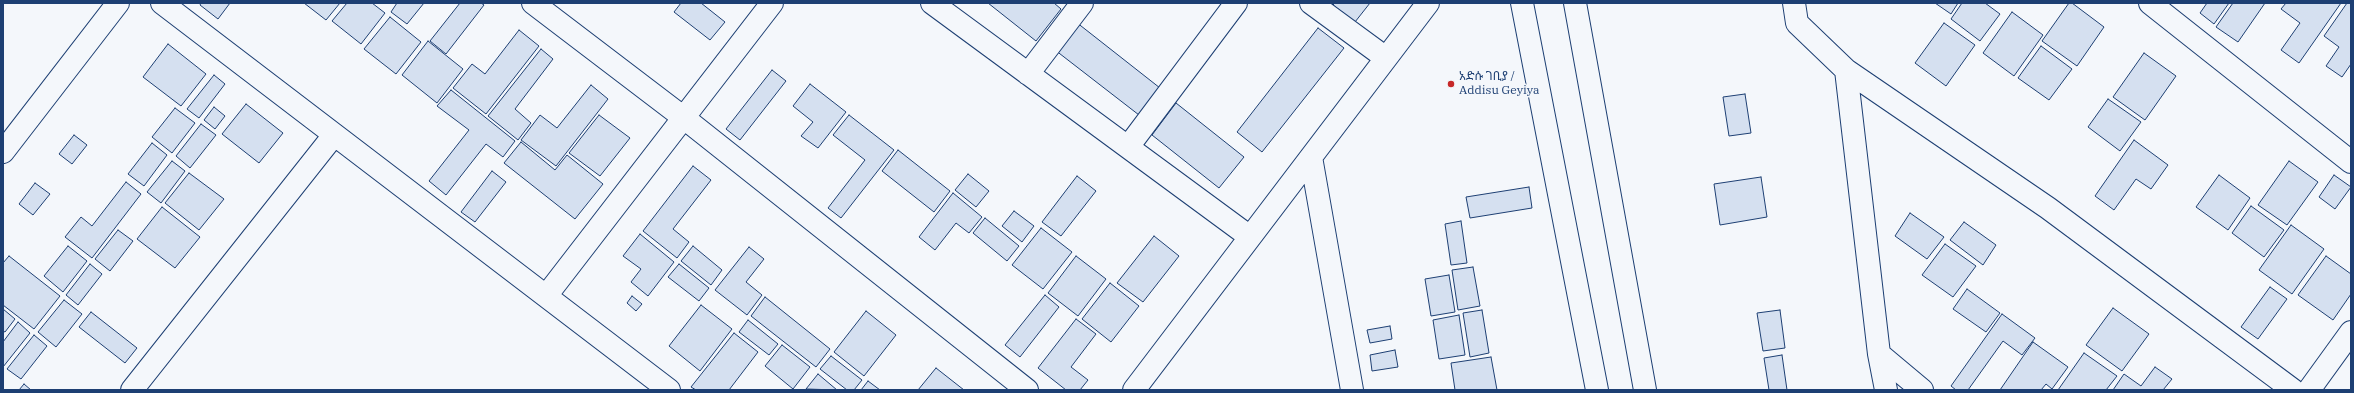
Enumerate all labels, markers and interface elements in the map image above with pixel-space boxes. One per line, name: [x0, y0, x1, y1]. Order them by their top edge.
place label: አድሱ ገቢያ / Addisu Geyiya: [1459, 70, 1540, 98]
marker: አድሱ ገቢያ / Addisu Geyiya: [1446, 79, 1456, 89]

